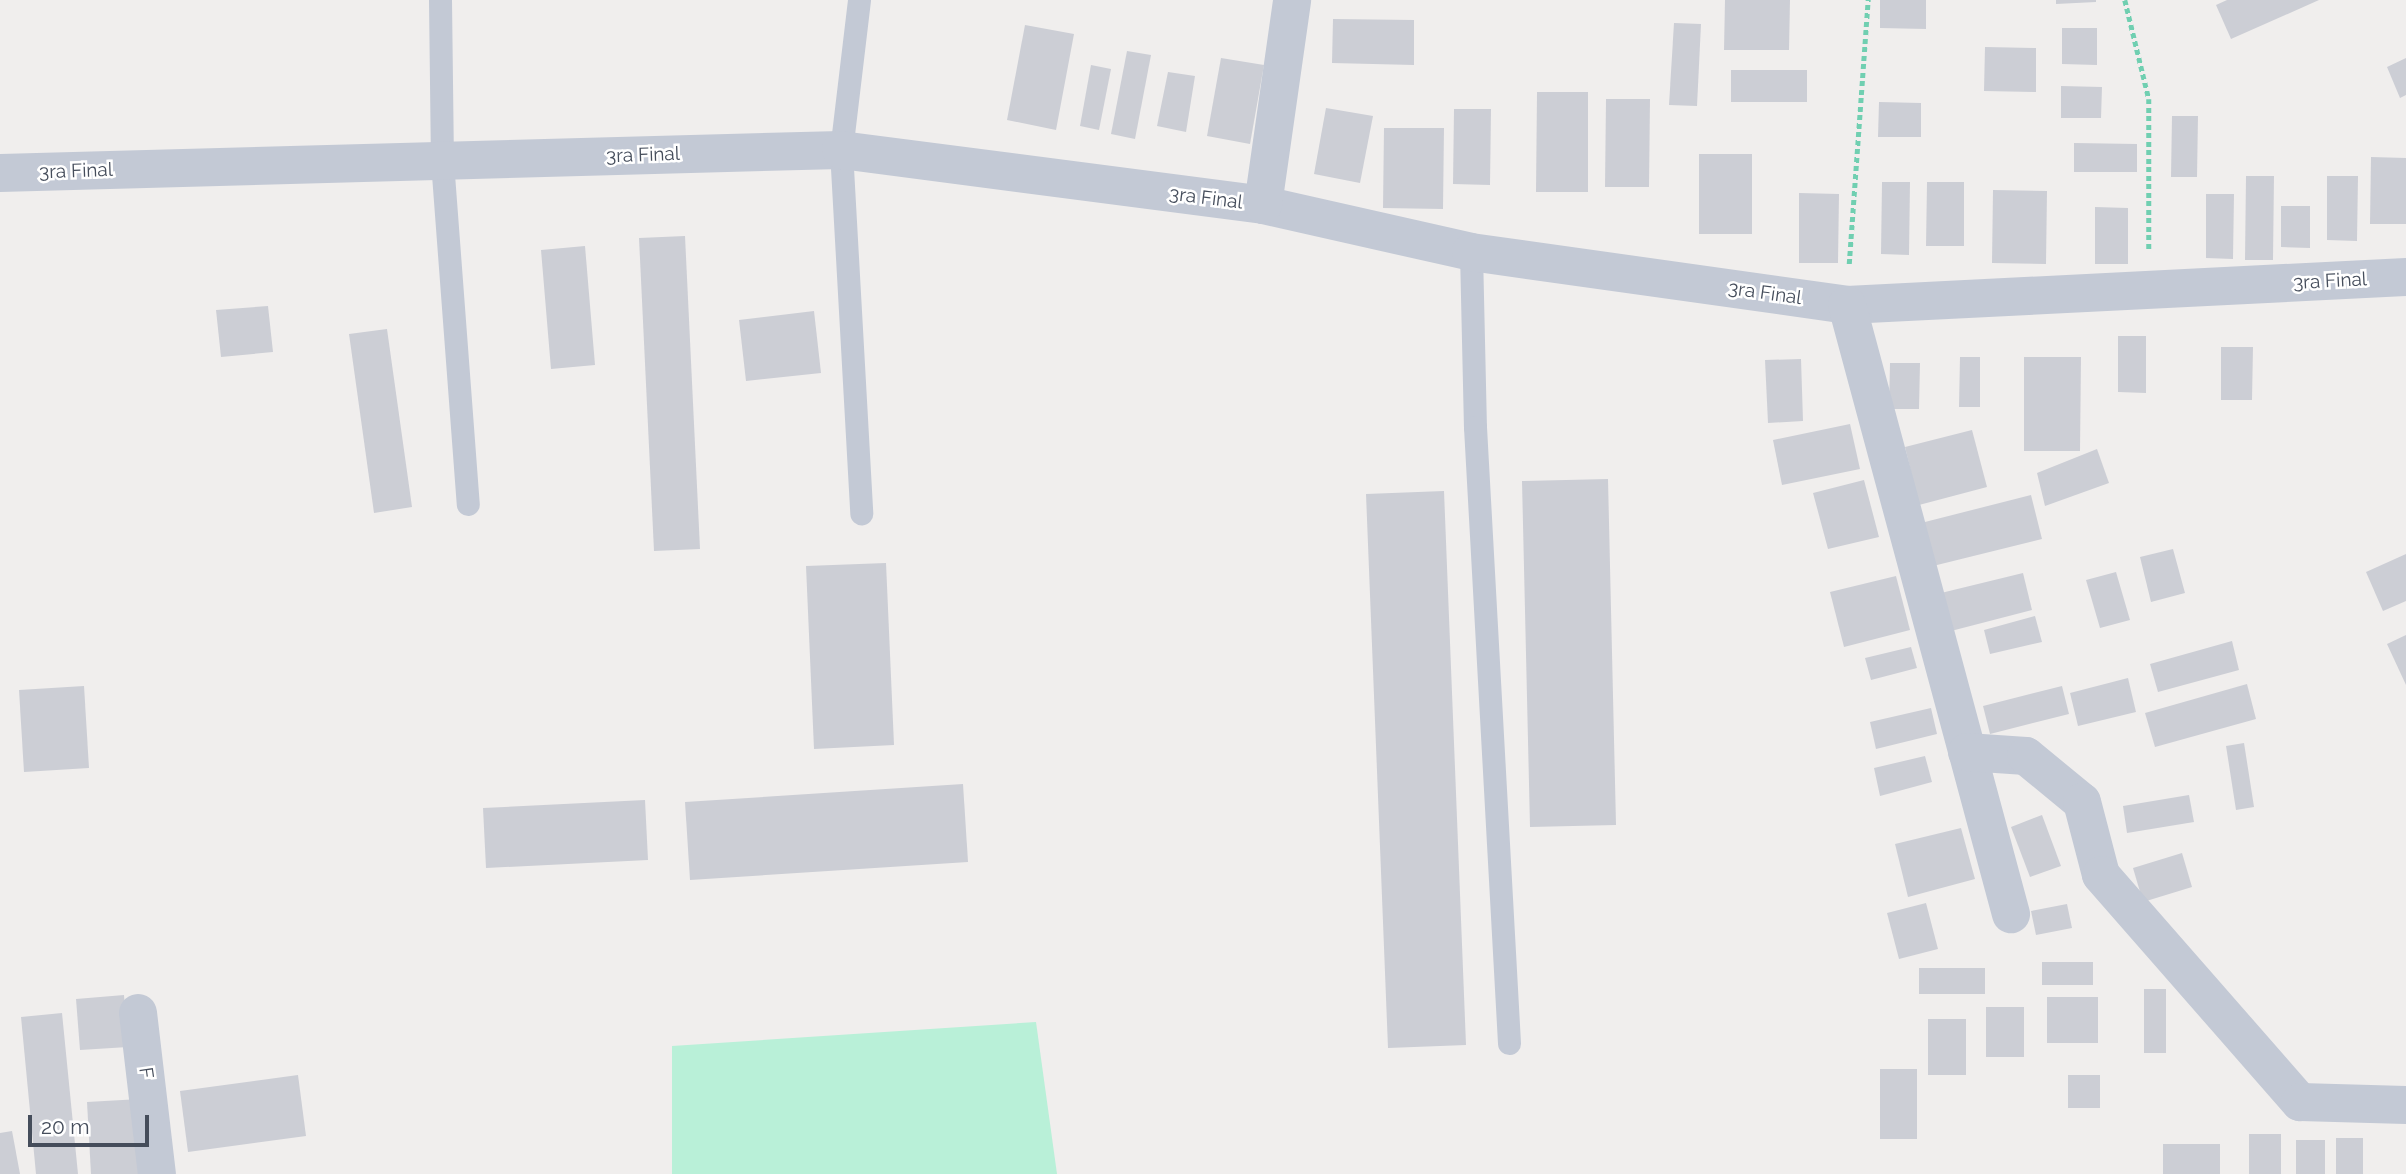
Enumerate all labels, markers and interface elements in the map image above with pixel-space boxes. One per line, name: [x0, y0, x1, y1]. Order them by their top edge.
street label: 3ra Final: [606, 142, 680, 168]
street label: 3ra Final: [39, 158, 113, 184]
street label: 3ra Final: [1168, 182, 1244, 214]
street label: 3ra Final: [2292, 268, 2368, 294]
street label: 3ra Final: [1727, 277, 1803, 309]
street label: F: [134, 1066, 158, 1080]
scale bar: [32, 1100, 152, 1144]
text: 20 m: [41, 1114, 89, 1139]

